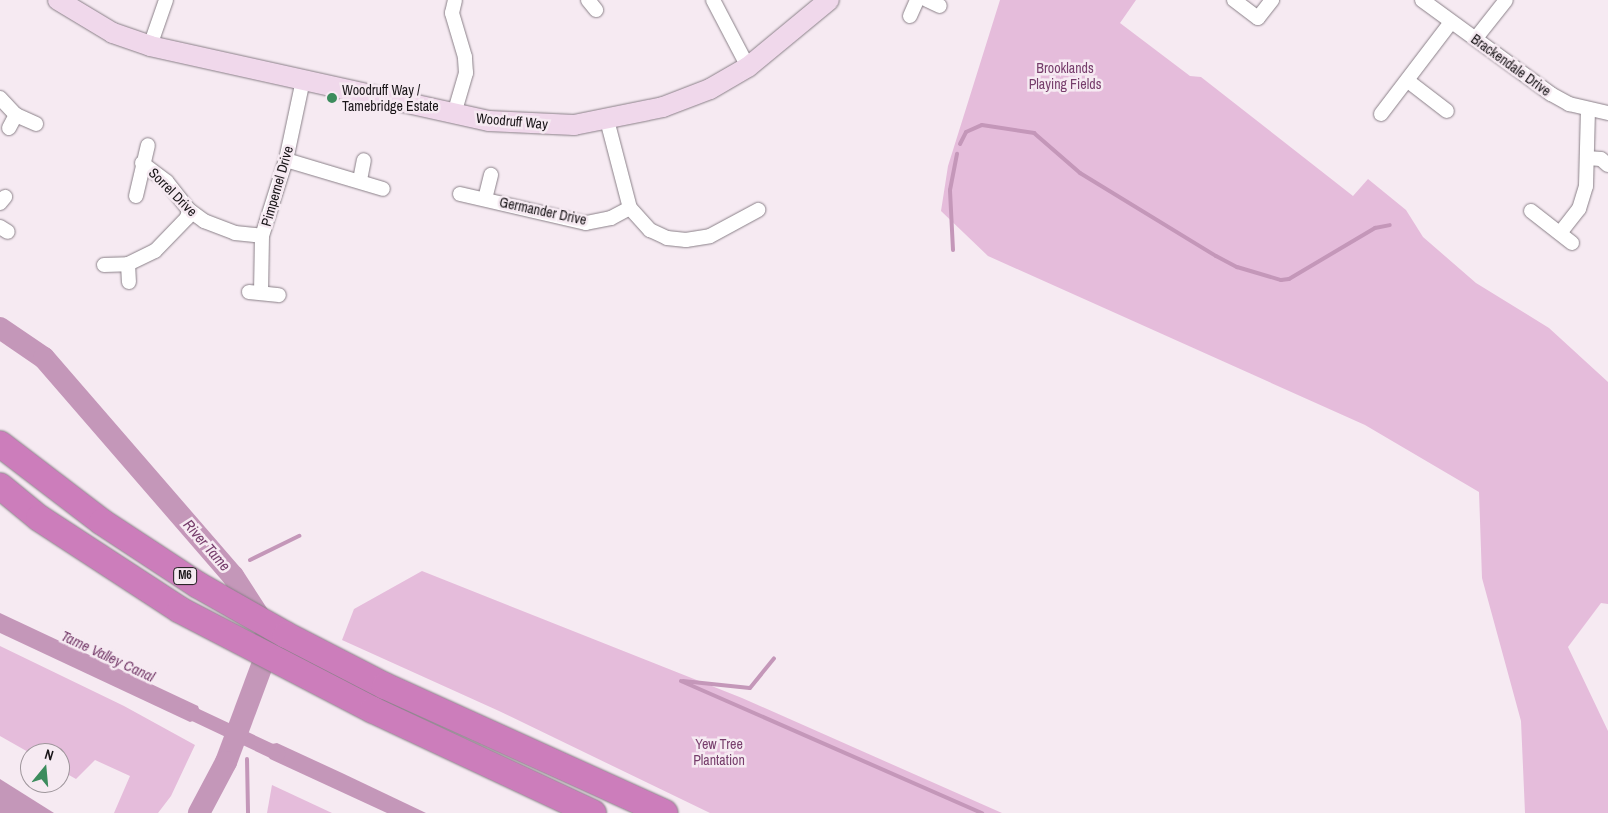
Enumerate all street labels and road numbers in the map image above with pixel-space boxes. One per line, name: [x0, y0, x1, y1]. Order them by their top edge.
street label: Brackendale Drive: [1468, 30, 1554, 100]
street label: Woodruff Way: [475, 109, 549, 133]
street label: Pimpernel Drive: [257, 144, 297, 228]
street label: Sorrel Drive: [145, 164, 201, 220]
street label: Germander Drive: [498, 194, 588, 228]
road number: M6: [172, 566, 198, 586]

